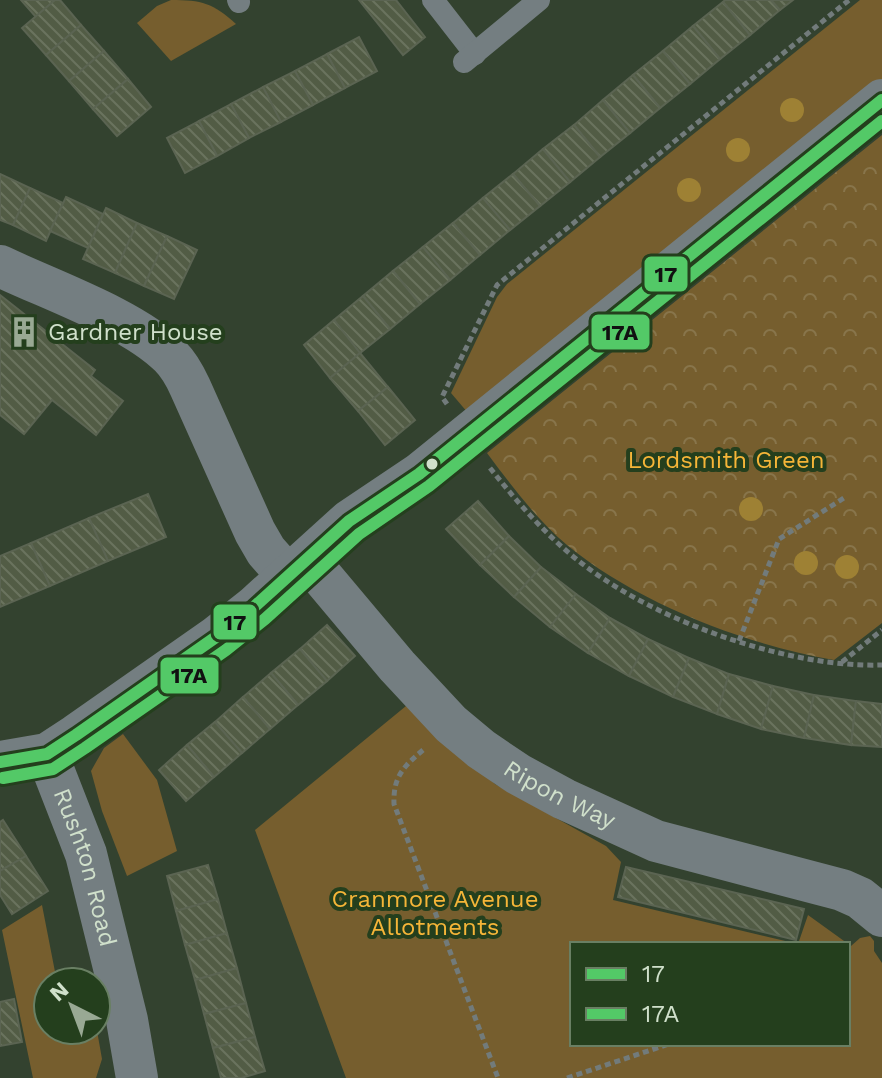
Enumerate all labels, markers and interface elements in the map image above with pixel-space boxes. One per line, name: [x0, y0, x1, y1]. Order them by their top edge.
line badge: 17: [643, 255, 689, 293]
text: 17: [655, 262, 677, 287]
line badge: 17A: [590, 313, 651, 351]
building icon: Gardner House: [7, 315, 41, 349]
place label: Gardner House: [48, 318, 223, 346]
text: 17A: [602, 320, 638, 345]
park label: Lordsmith Green: [627, 446, 825, 474]
unlabelled marker: [424, 456, 440, 472]
line badge: 17: [212, 603, 258, 641]
text: 17: [224, 610, 246, 635]
line badge: 17A: [159, 656, 220, 695]
text: 17A: [171, 663, 207, 688]
street label: Ripon Way: [498, 754, 620, 835]
street label: Rushton Road: [48, 784, 122, 949]
park label: Cranmore Avenue Allotments: [332, 885, 539, 941]
legend: [570, 942, 850, 1046]
text: 17: [642, 960, 665, 988]
north arrow: [32, 966, 112, 1046]
text: N: [45, 977, 73, 1006]
text: 17A: [642, 1000, 680, 1028]

